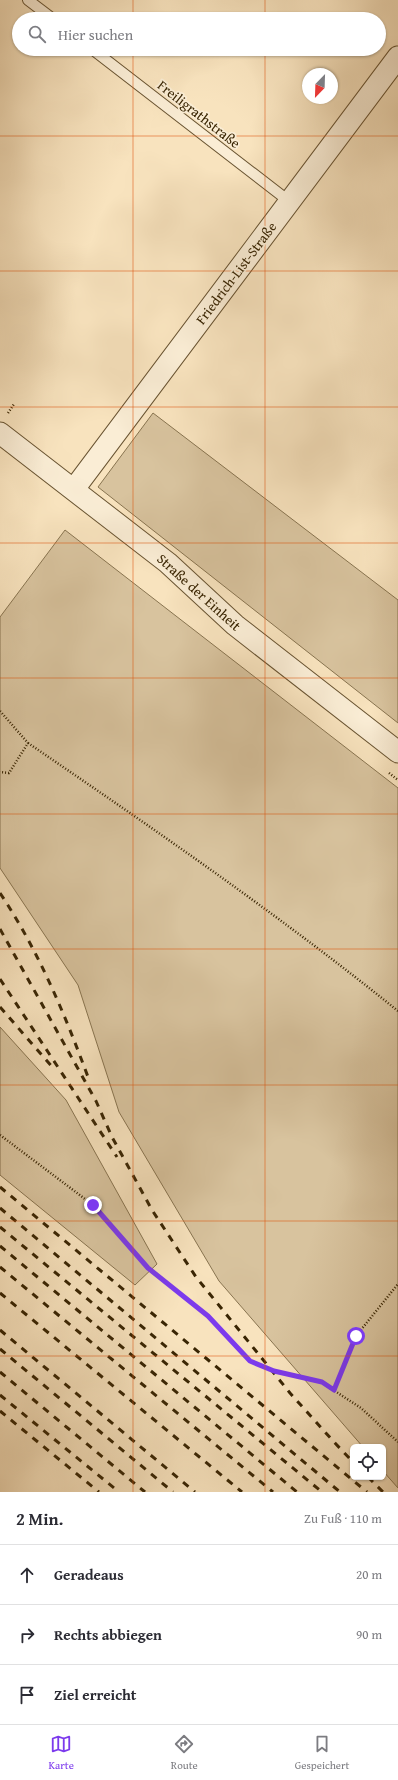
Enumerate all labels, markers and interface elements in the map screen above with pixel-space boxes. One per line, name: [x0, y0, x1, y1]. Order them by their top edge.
search box: [12, 12, 386, 56]
icon: search: [26, 23, 48, 45]
text: Hier suchen: [58, 24, 133, 45]
north arrow: [302, 68, 338, 104]
street label: Freiligrathstraße: [153, 75, 245, 153]
street label: Friedrich-List-Straße: [191, 217, 281, 328]
street label: Straße der Einheit: [153, 549, 245, 635]
route end: [84, 1196, 102, 1214]
route start: [347, 1327, 365, 1345]
map controls: [350, 1444, 386, 1480]
button: locate: [350, 1444, 386, 1480]
text: 2 Min.: [16, 1506, 63, 1531]
text: Zu Fuß · 110 m: [304, 1509, 382, 1528]
icon: ahead: [16, 1564, 38, 1586]
text: Geradeaus: [54, 1564, 124, 1585]
text: 20 m: [356, 1565, 382, 1584]
icon: right: [16, 1624, 38, 1646]
text: Rechts abbiegen: [54, 1624, 162, 1645]
text: 90 m: [356, 1625, 382, 1644]
icon: arrive: [16, 1684, 38, 1706]
text: Ziel erreicht: [54, 1684, 136, 1705]
tab: Karte: [49, 1733, 74, 1773]
tab: Route: [171, 1733, 198, 1773]
tab: Gespeichert: [295, 1733, 349, 1773]

